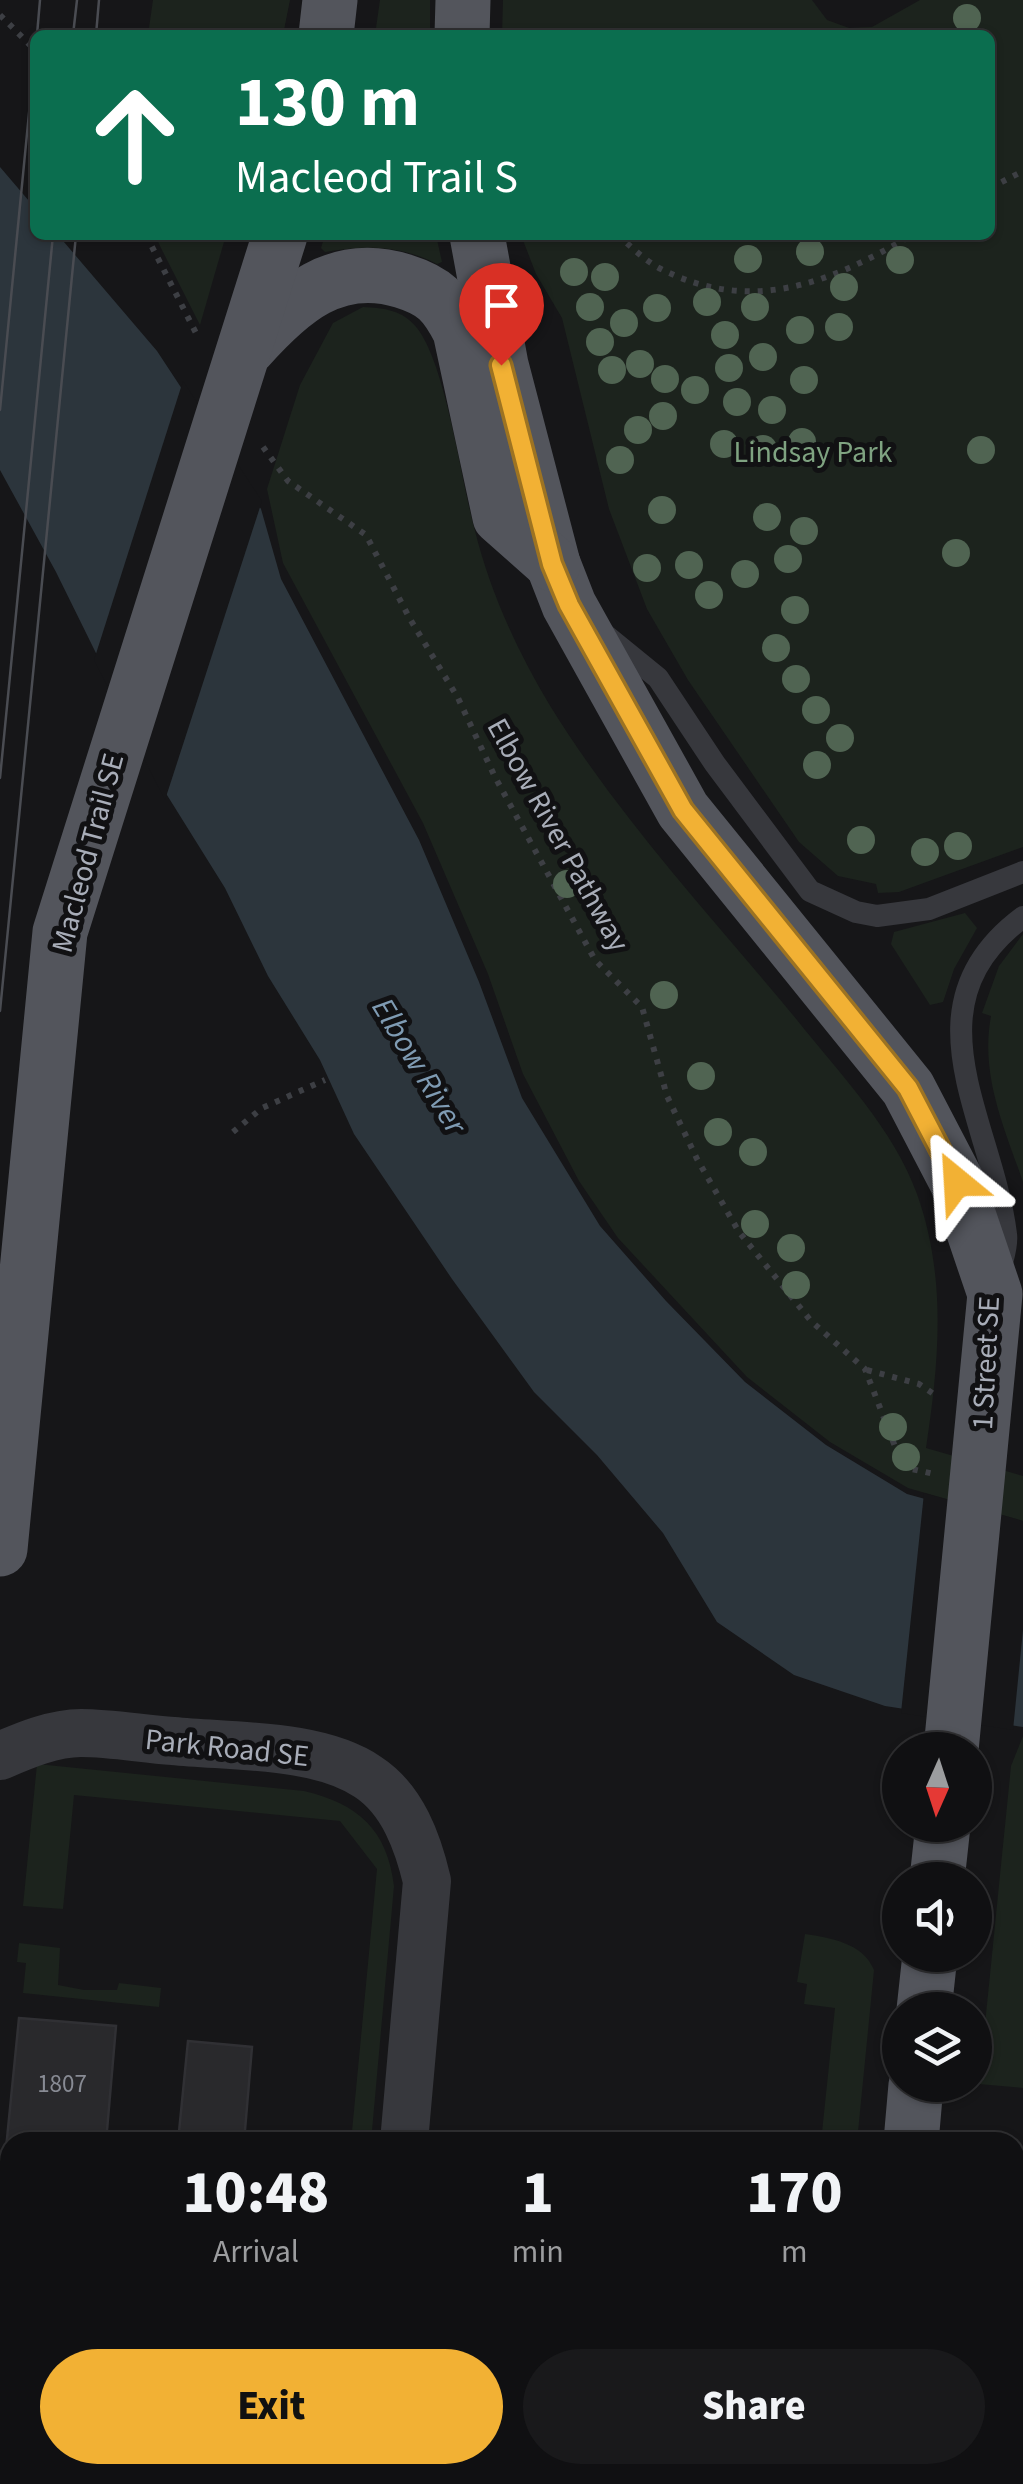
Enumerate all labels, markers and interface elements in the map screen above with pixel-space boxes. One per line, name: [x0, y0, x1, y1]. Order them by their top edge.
text: 130 m: [235, 53, 420, 153]
icon: ahead: [70, 70, 200, 200]
text: Macleod Trail S: [235, 146, 518, 210]
pin: [459, 263, 544, 366]
icon: arrive: [474, 278, 529, 333]
park label: Lindsay Park: [734, 431, 893, 474]
street label: Elbow River Pathway: [476, 711, 640, 959]
street label: Macleod Trail SE: [41, 749, 135, 957]
water label: Elbow River: [360, 989, 479, 1145]
position arrow: [905, 1130, 1009, 1234]
street label: 1 Street SE: [961, 1295, 1011, 1431]
street label: Park Road SE: [143, 1718, 311, 1778]
north arrow: [882, 1732, 992, 1842]
map controls: [882, 1732, 992, 2102]
button: sound: [882, 1862, 992, 1972]
button: layers: [882, 1992, 992, 2102]
house number: 1807: [37, 2066, 87, 2102]
text: 10:48: [183, 2151, 329, 2236]
text: 1: [522, 2151, 554, 2236]
text: 170: [746, 2151, 842, 2236]
text: Arrival: [213, 2229, 299, 2275]
text: min: [512, 2229, 564, 2275]
text: m: [781, 2229, 808, 2275]
button: Exit: [40, 2349, 503, 2464]
button: Share: [523, 2349, 985, 2464]

